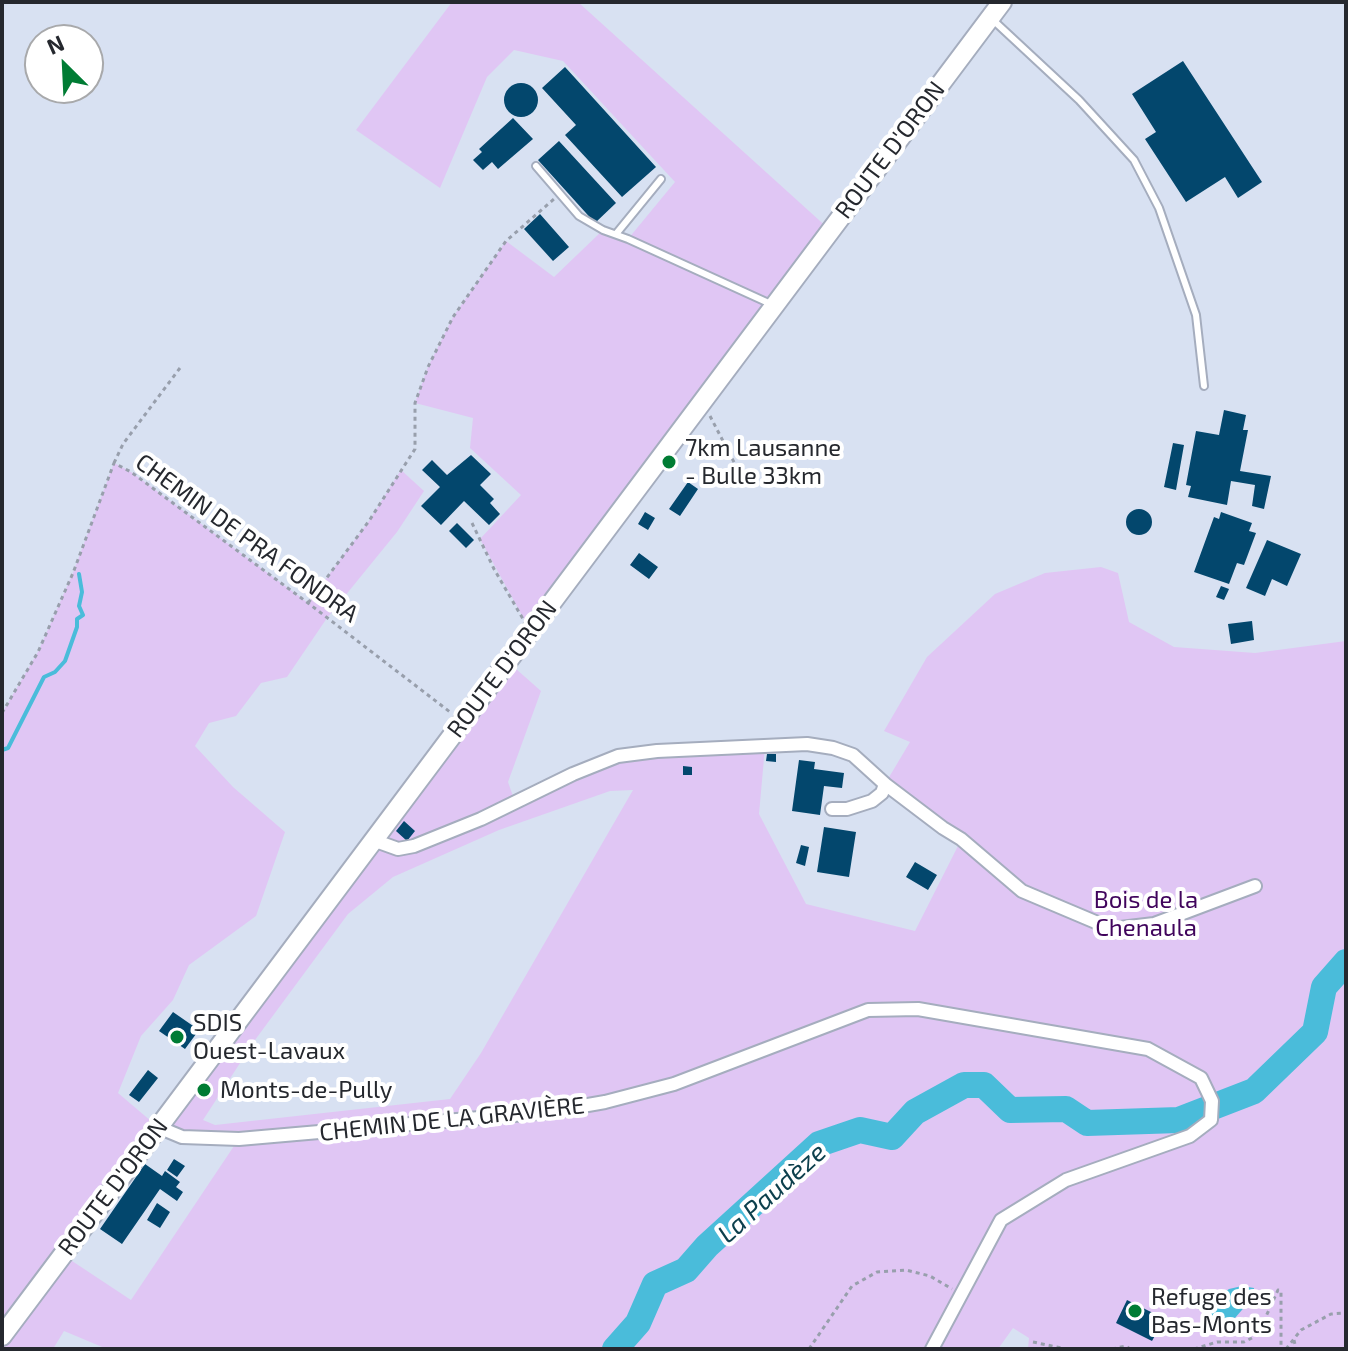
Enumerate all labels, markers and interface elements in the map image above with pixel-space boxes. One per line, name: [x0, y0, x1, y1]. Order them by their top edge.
north arrow: [24, 24, 104, 104]
text: N: [42, 29, 68, 59]
street label: ROUTE D'ORON: [829, 76, 951, 224]
place label: 7km Lausanne - Bulle 33km: [685, 434, 841, 490]
street label: CHEMIN DE PRA FONDRA: [130, 448, 364, 628]
marker: 7km Lausanne - Bulle 33km: [660, 453, 678, 471]
street label: ROUTE D'ORON: [441, 595, 563, 743]
park label: Bois de la Chenaula: [1094, 886, 1198, 942]
place label: SDIS Ouest-Lavaux: [193, 1009, 345, 1065]
marker: SDIS Ouest-Lavaux: [168, 1028, 186, 1046]
place label: Monts-de-Pully: [220, 1076, 392, 1104]
marker: Monts-de-Pully: [195, 1081, 213, 1099]
street label: CHEMIN DE LA GRAVIÈRE: [318, 1091, 586, 1147]
street label: ROUTE D'ORON: [52, 1113, 174, 1261]
water label: La Paudèze: [712, 1136, 832, 1250]
place label: Refuge des Bas-Monts: [1151, 1283, 1272, 1339]
marker: Refuge des Bas-Monts: [1126, 1302, 1144, 1320]

